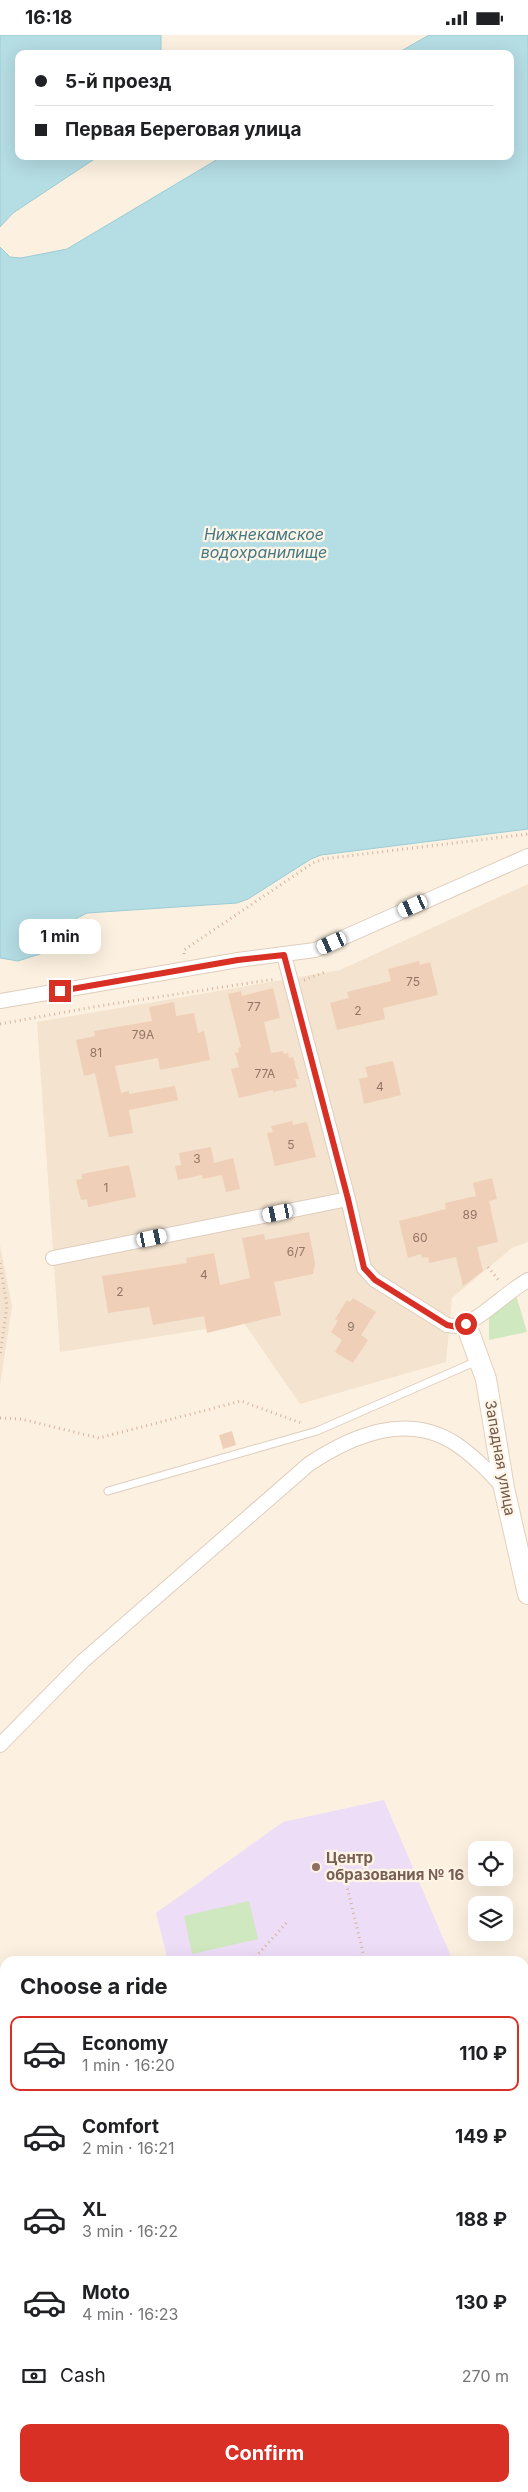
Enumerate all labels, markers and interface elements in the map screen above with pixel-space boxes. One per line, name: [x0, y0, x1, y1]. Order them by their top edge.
text: 16:18: [25, 6, 72, 29]
text: 5-й проезд: [65, 70, 172, 93]
text: Первая Береговая улица: [65, 118, 302, 141]
water label: Нижнекамское водохранилище: [201, 524, 327, 562]
car: [396, 893, 429, 919]
callout: 1 min: [19, 919, 101, 953]
text: 1 min: [40, 926, 80, 946]
car: [315, 930, 348, 956]
house number: 75: [406, 974, 420, 989]
route end: [49, 980, 71, 1002]
house number: 77: [247, 999, 261, 1014]
house number: 2: [354, 1003, 362, 1018]
house number: 79А: [132, 1027, 154, 1042]
house number: 81: [90, 1045, 102, 1060]
house number: 77А: [255, 1066, 275, 1081]
house number: 4: [376, 1079, 384, 1094]
house number: 5: [287, 1137, 295, 1152]
house number: 3: [193, 1151, 201, 1166]
house number: 1: [104, 1180, 108, 1195]
car: [261, 1203, 294, 1223]
house number: 89: [463, 1207, 477, 1222]
car: [135, 1228, 168, 1248]
house number: 60: [412, 1230, 428, 1245]
house number: 6/7: [287, 1244, 305, 1259]
house number: 4: [200, 1267, 208, 1282]
house number: 2: [116, 1284, 124, 1299]
route start: [455, 1313, 477, 1335]
house number: 9: [347, 1319, 355, 1334]
street label: Западная улица: [481, 1399, 520, 1517]
map controls: [468, 1841, 513, 1941]
button: locate: [468, 1841, 513, 1886]
place label: Центр образования № 16: [326, 1848, 464, 1884]
marker: Центр образования № 16: [310, 1861, 322, 1873]
button: layers: [468, 1896, 513, 1941]
text: Choose a ride: [20, 1973, 168, 1999]
icon: car: [22, 2031, 67, 2076]
text: Economy: [82, 2032, 168, 2055]
text: 110 ₽: [459, 2042, 507, 2065]
text: 1 min · 16:20: [82, 2055, 175, 2075]
icon: car: [22, 2114, 67, 2159]
text: Comfort: [82, 2115, 159, 2138]
text: 149 ₽: [455, 2125, 507, 2148]
text: 2 min · 16:21: [82, 2138, 175, 2158]
icon: car: [22, 2197, 67, 2242]
text: XL: [82, 2198, 107, 2221]
text: 188 ₽: [455, 2208, 507, 2231]
text: 3 min · 16:22: [82, 2221, 178, 2241]
icon: car: [22, 2280, 67, 2325]
text: Moto: [82, 2281, 130, 2304]
text: 130 ₽: [455, 2291, 507, 2314]
text: 4 min · 16:23: [82, 2304, 178, 2324]
icon: cash: [20, 2362, 48, 2390]
text: Cash: [60, 2364, 106, 2387]
text: 270 m: [462, 2366, 509, 2386]
button: Confirm: [20, 2424, 509, 2482]

